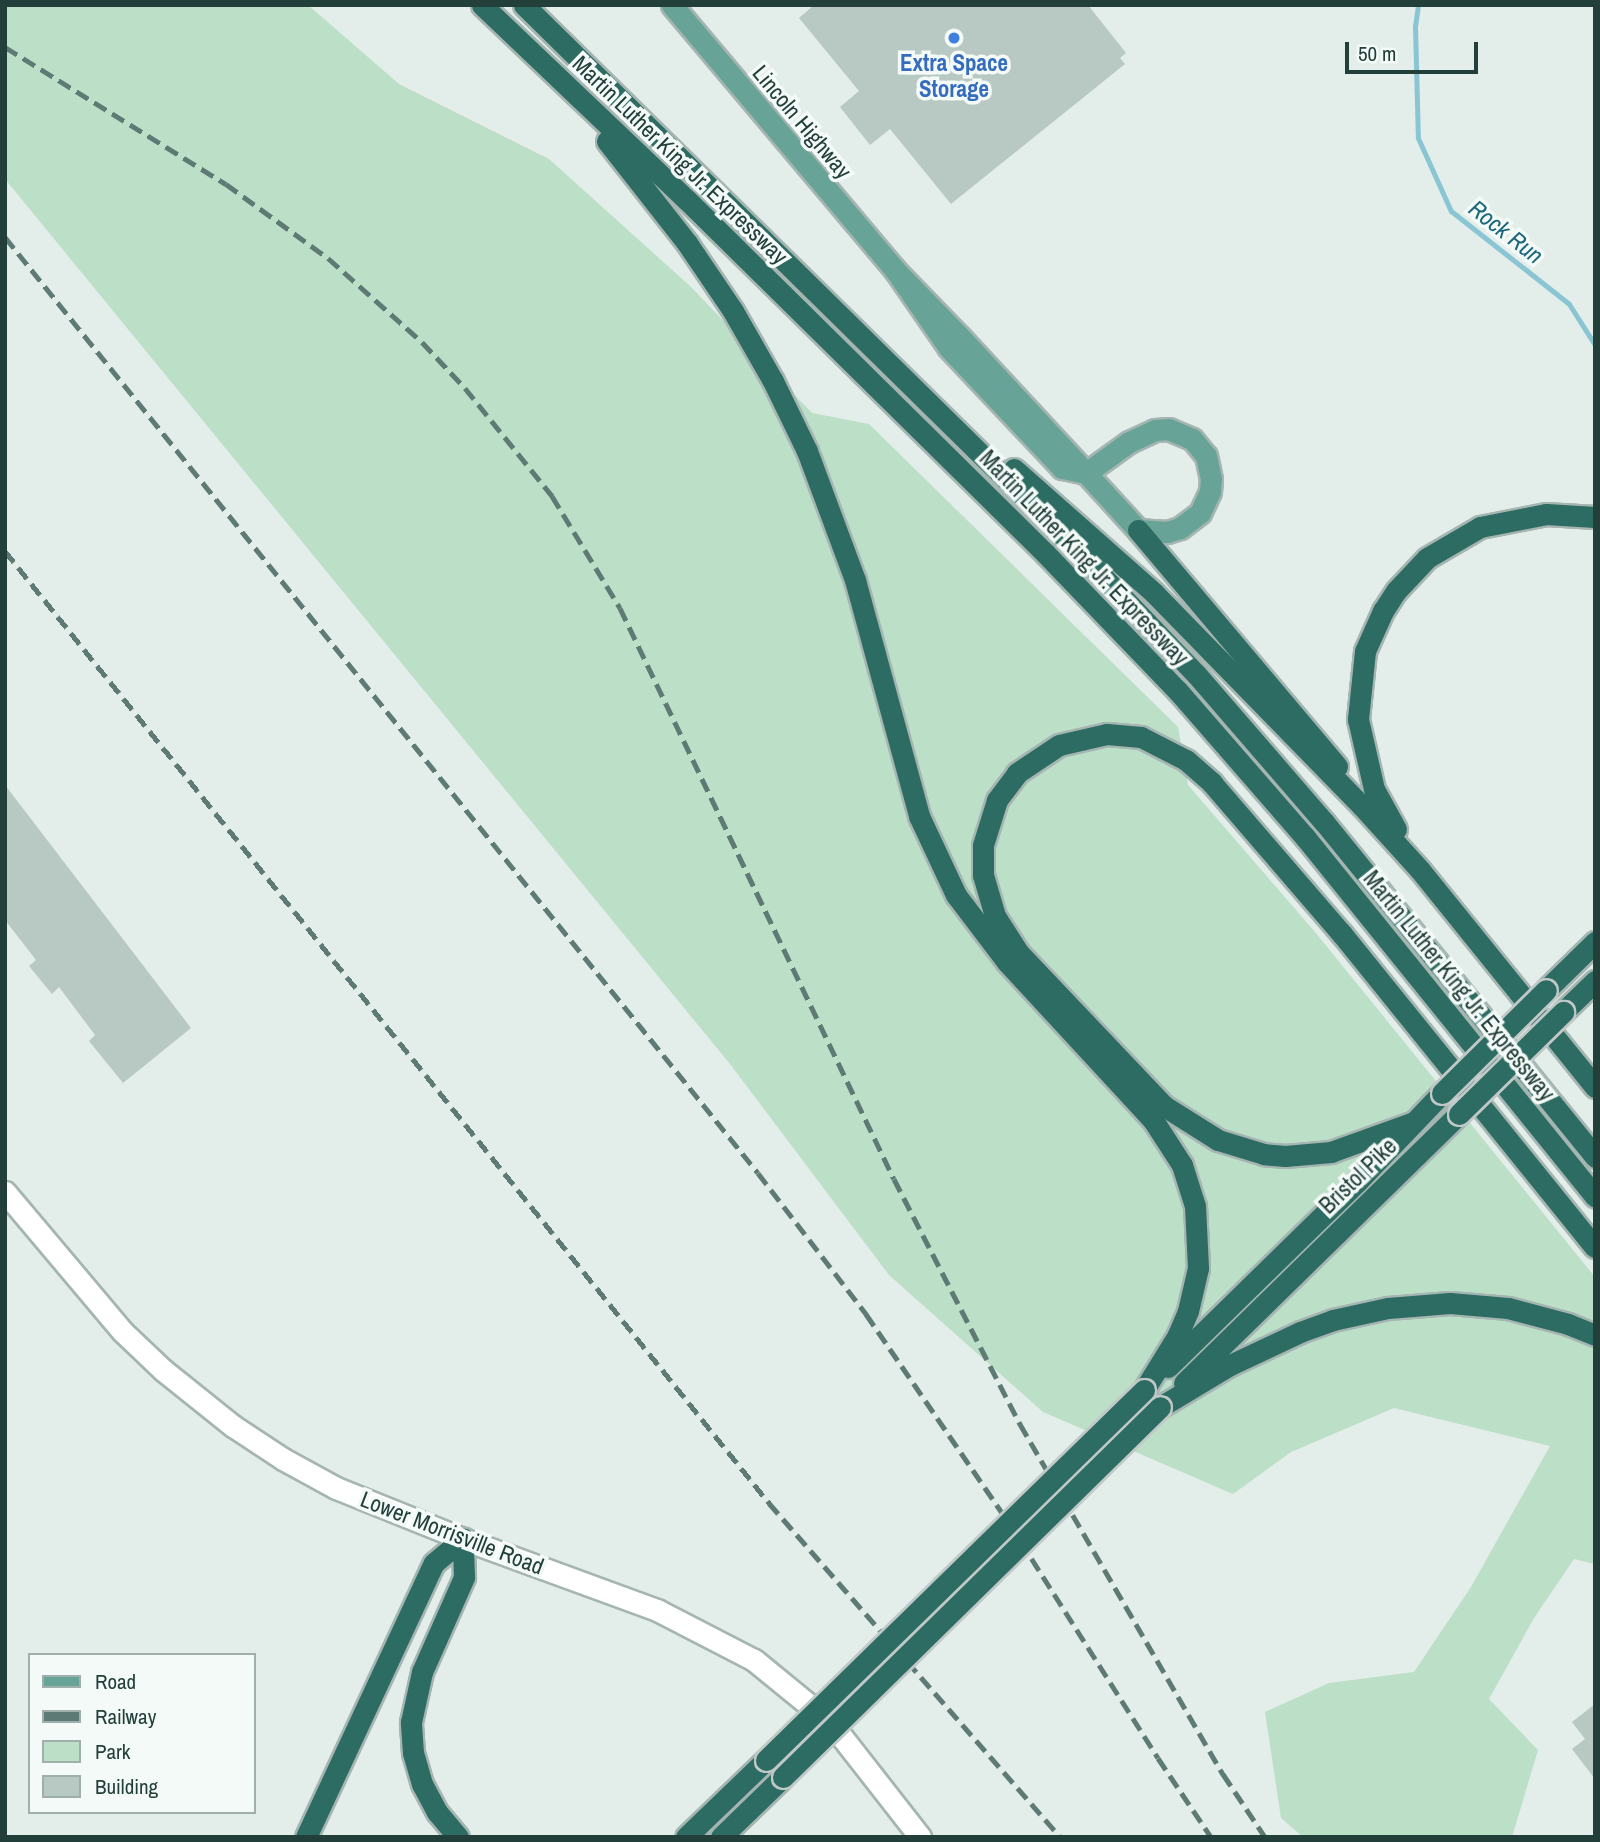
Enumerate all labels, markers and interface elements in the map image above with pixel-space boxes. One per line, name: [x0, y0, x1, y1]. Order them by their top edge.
scale bar: [1348, 28, 1481, 72]
marker: Extra Space Storage: [946, 30, 962, 46]
text: 50 m: [1358, 39, 1396, 68]
place label: Extra Space Storage: [900, 49, 1008, 103]
street label: Martin Luther King Jr. Expressway: [567, 50, 793, 270]
street label: Lincoln Highway: [747, 60, 857, 184]
water label: Rock Run: [1463, 194, 1549, 270]
street label: Martin Luther King Jr. Expressway: [974, 445, 1194, 671]
street label: Martin Luther King Jr. Expressway: [1358, 865, 1560, 1107]
street label: Bristol Pike: [1314, 1133, 1402, 1219]
street label: Lower Morrisville Road: [357, 1485, 547, 1581]
legend: [28, 1653, 256, 1814]
text: Road: [95, 1667, 136, 1696]
text: Railway: [95, 1702, 156, 1731]
text: Park: [95, 1737, 130, 1766]
text: Building: [95, 1772, 158, 1801]

